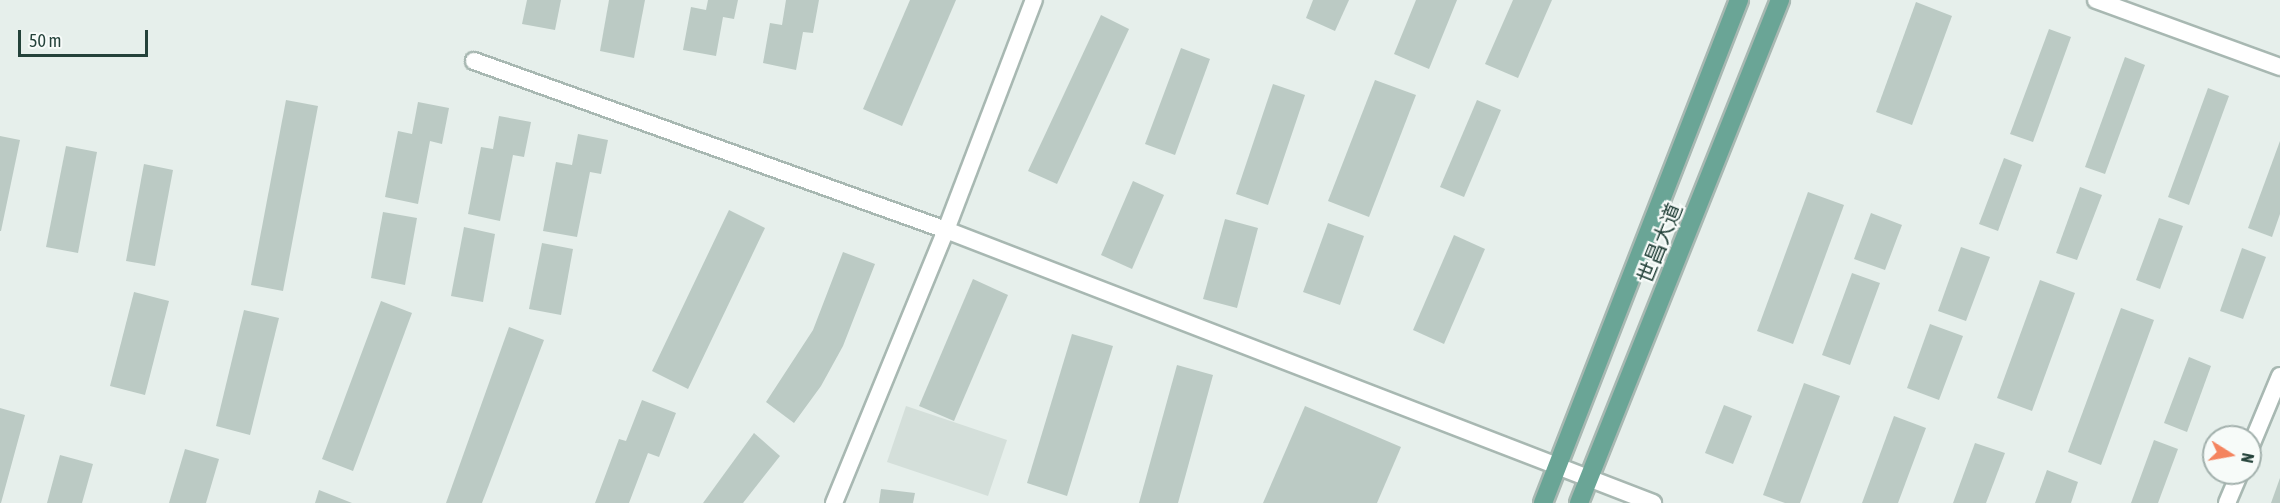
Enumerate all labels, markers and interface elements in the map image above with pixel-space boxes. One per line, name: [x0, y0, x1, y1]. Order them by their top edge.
scale bar: [21, 18, 152, 56]
text: 50 m: [29, 30, 61, 51]
street label: 世昌大道: [1632, 199, 1686, 287]
north arrow: [2202, 425, 2262, 485]
text: N: [2238, 452, 2257, 464]

